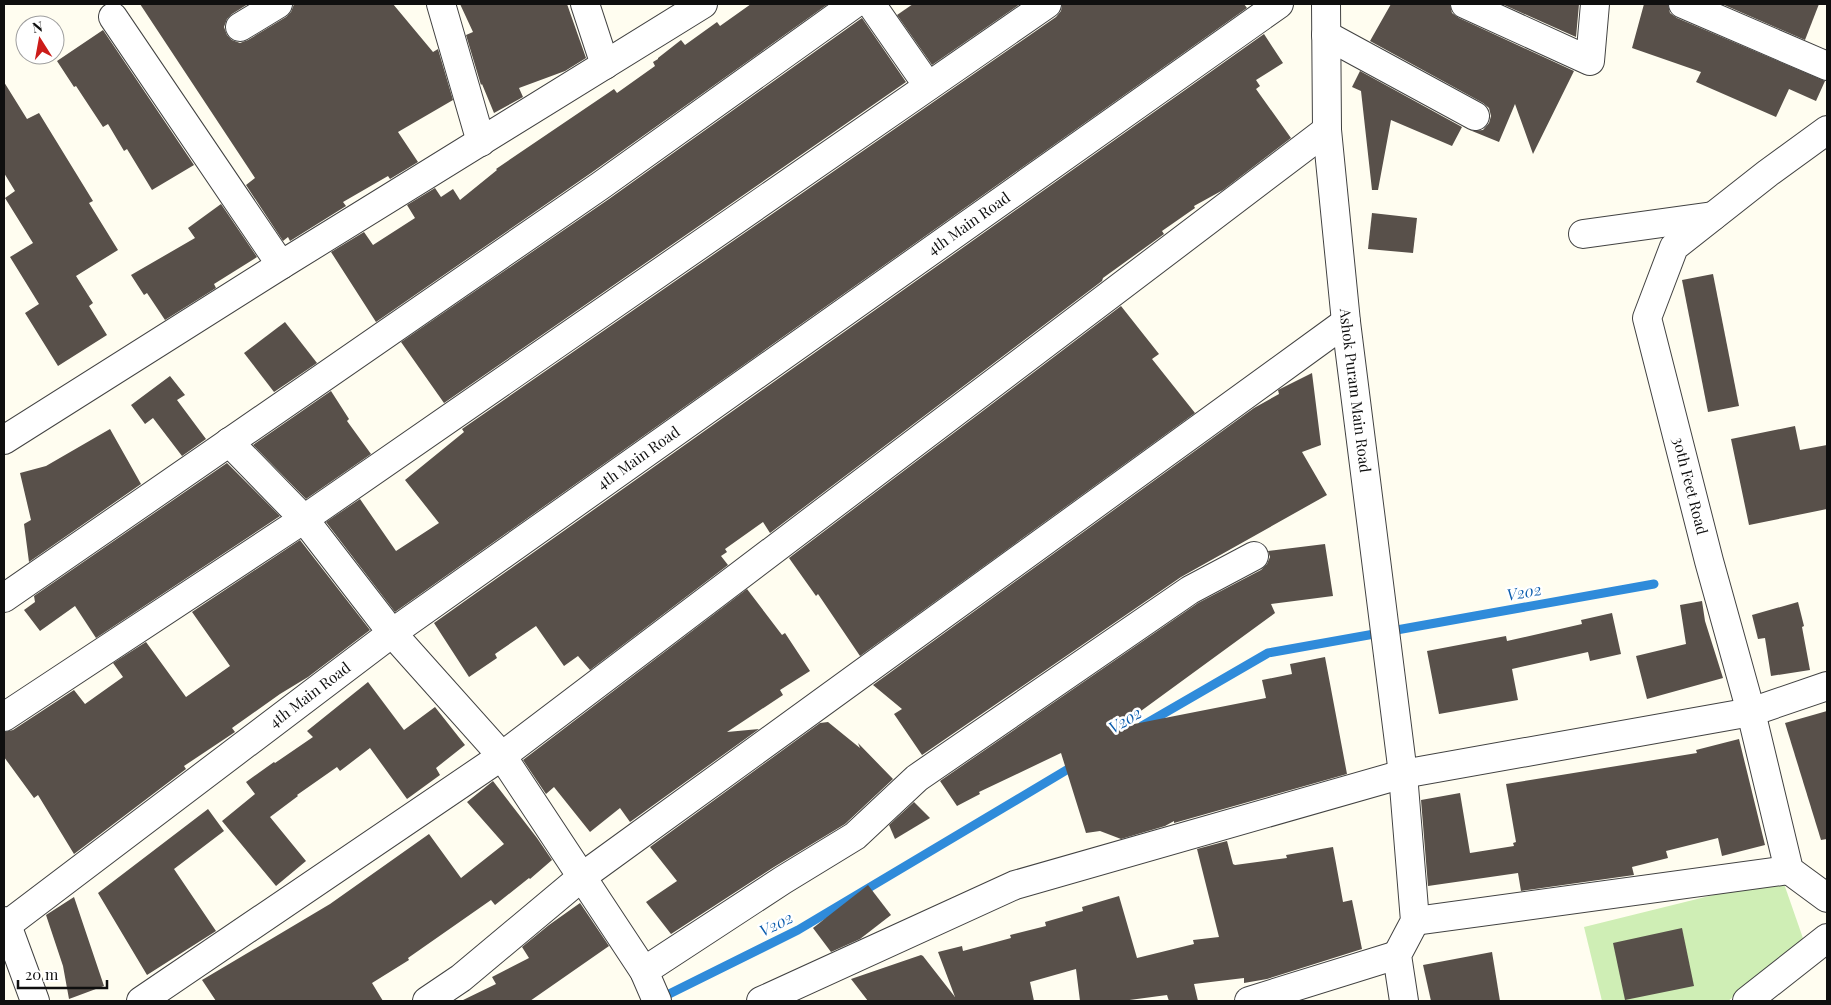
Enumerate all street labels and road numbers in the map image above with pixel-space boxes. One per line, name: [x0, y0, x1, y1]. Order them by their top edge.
street label: 4th Main Road: [923, 187, 1014, 259]
street label: Ashok Puram Main Road: [1336, 306, 1376, 474]
street label: 4th Main Road: [593, 421, 684, 494]
street label: 30th Feet Road: [1669, 435, 1713, 537]
street label: 4th Main Road: [265, 657, 354, 732]

